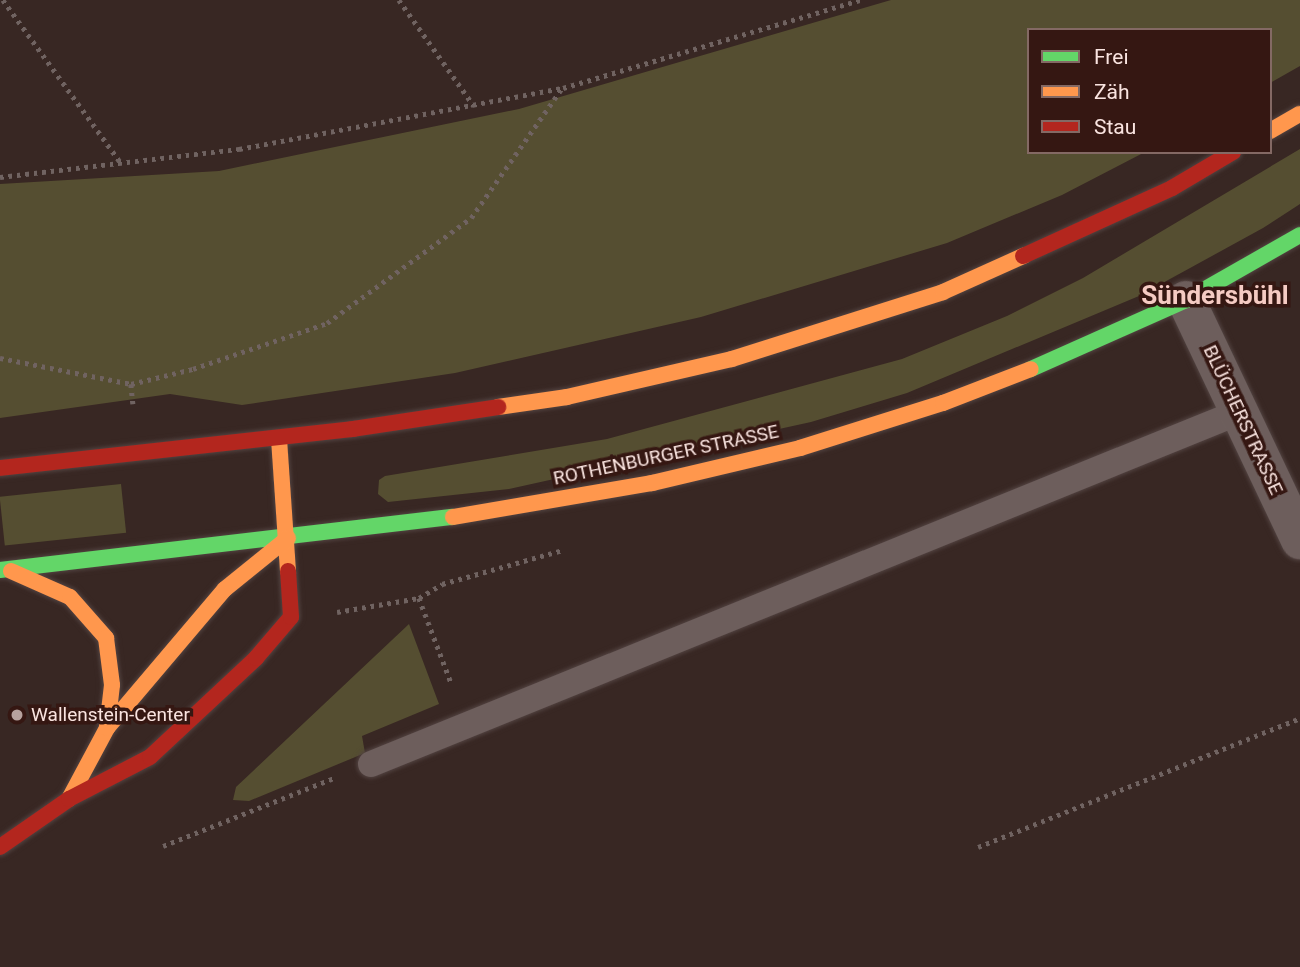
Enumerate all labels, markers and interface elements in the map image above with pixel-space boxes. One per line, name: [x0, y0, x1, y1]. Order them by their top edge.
legend: [1027, 28, 1272, 154]
text: Frei: [1094, 45, 1129, 69]
text: Zäh: [1094, 80, 1130, 104]
text: Stau: [1094, 115, 1136, 139]
district label: Sündersbühl: [1141, 280, 1289, 312]
street label: BLÜCHERSTRASSE: [1198, 342, 1288, 498]
street label: ROTHENBURGER STRASSE: [551, 420, 781, 490]
place label: Wallenstein-Center: [31, 704, 190, 726]
marker: Wallenstein-Center: [9, 707, 25, 723]

